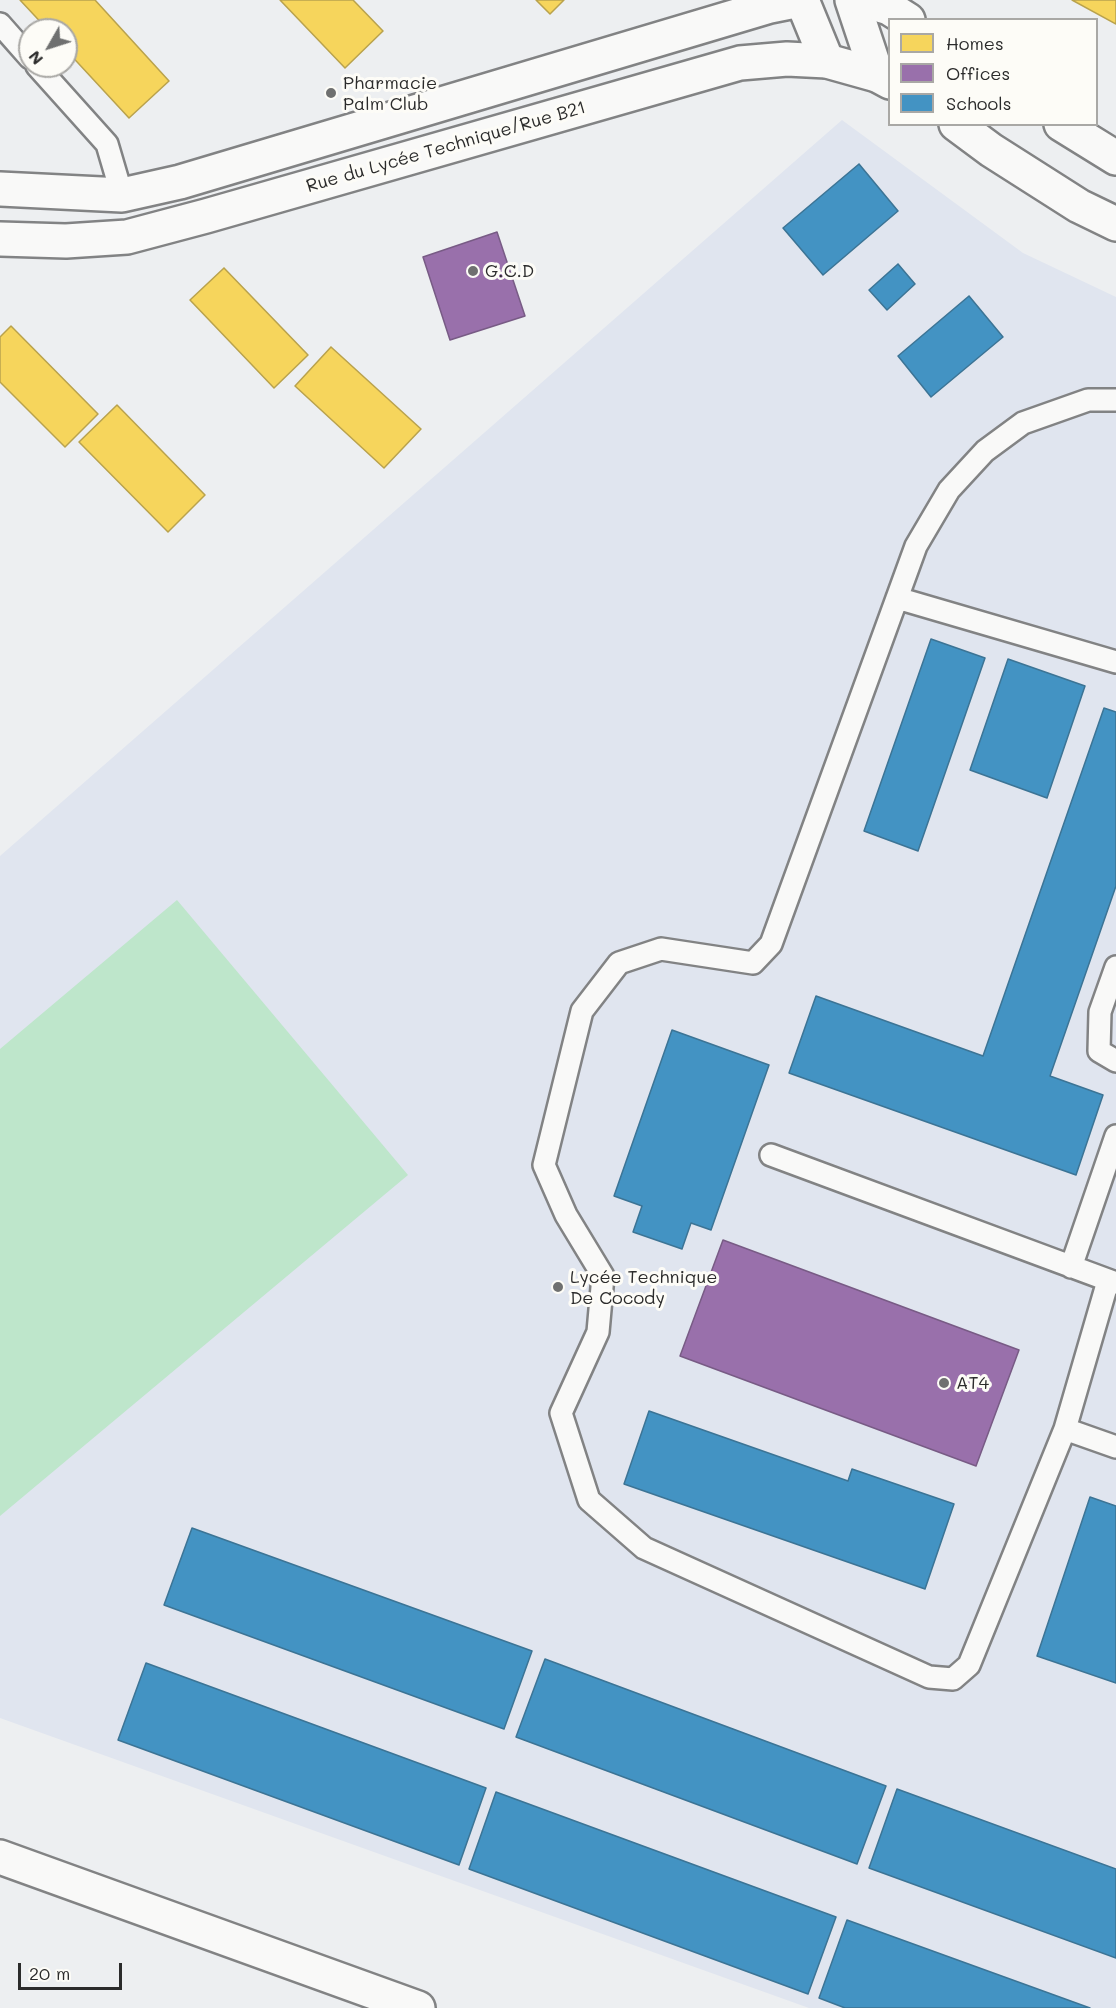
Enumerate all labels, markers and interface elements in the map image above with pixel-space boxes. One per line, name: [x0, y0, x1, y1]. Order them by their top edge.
north arrow: [18, 18, 78, 78]
legend: [888, 18, 1098, 126]
text: Homes: [946, 31, 1004, 55]
text: N: [23, 47, 47, 70]
text: Offices: [946, 61, 1010, 85]
place label: Pharmacie Palm Club: [343, 72, 437, 115]
marker: Pharmacie Palm Club: [324, 86, 338, 100]
text: Schools: [946, 91, 1011, 115]
street label: Rue du Lycée Technique/Rue B21: [304, 97, 588, 197]
place label: G.C.D: [485, 260, 534, 282]
marker: G.C.D: [466, 264, 480, 278]
place label: Lycée Technique De Cocody: [570, 1266, 717, 1308]
marker: Lycée Technique De Cocody: [551, 1280, 565, 1294]
place label: AT4: [956, 1372, 989, 1394]
marker: AT4: [937, 1376, 951, 1390]
scale bar: [21, 1951, 124, 1989]
text: 20 m: [29, 1961, 70, 1985]

